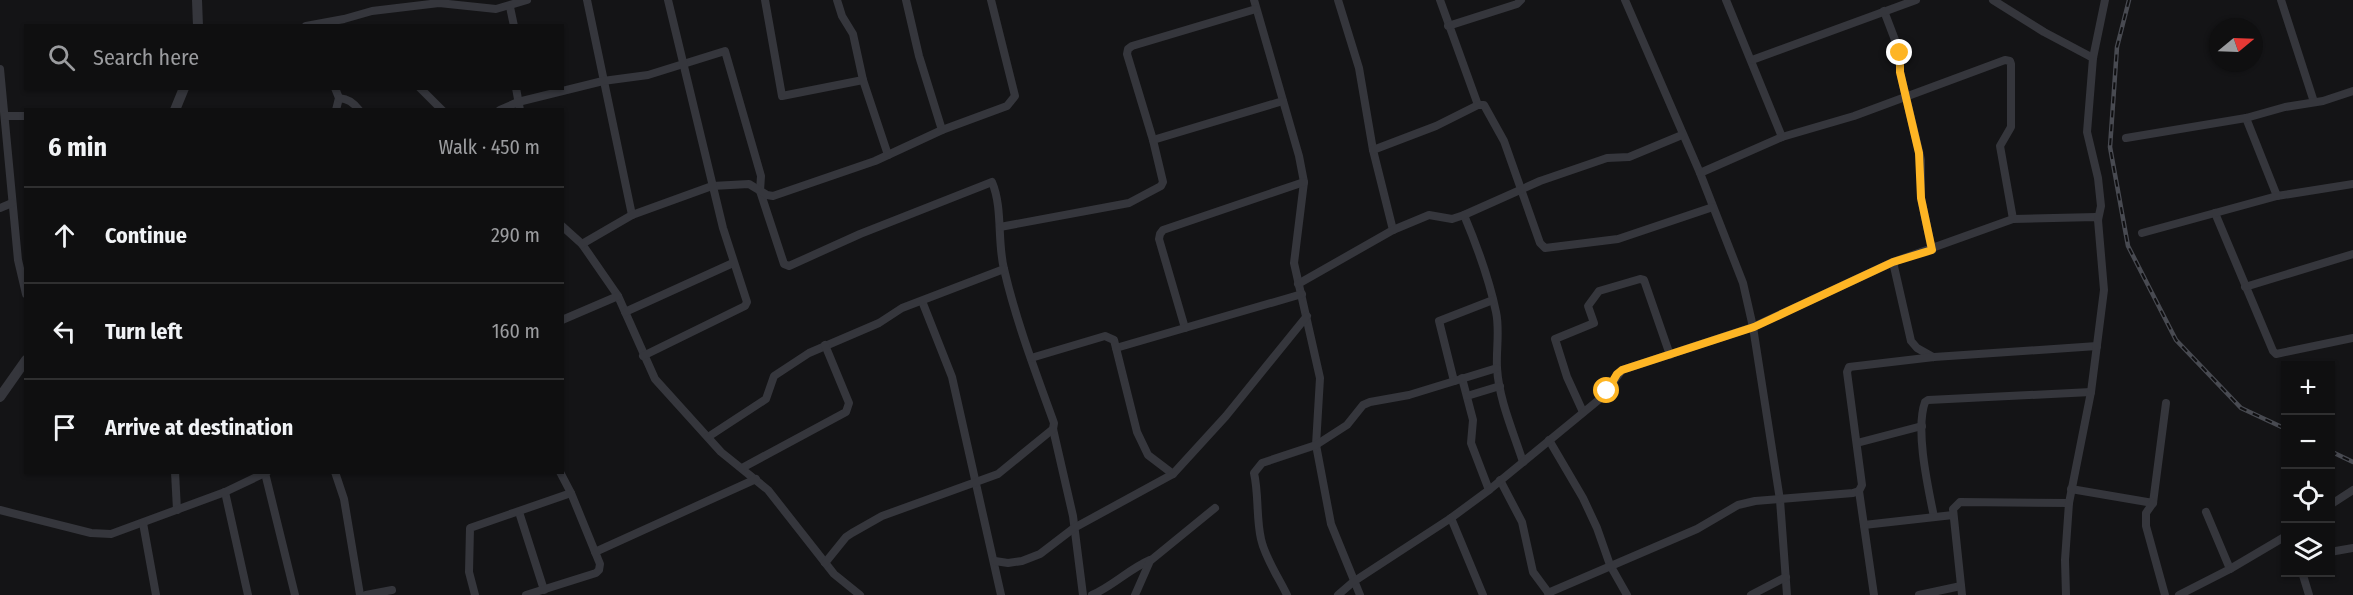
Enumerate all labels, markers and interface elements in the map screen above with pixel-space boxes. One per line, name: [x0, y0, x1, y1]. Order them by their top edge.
north arrow: [2209, 18, 2263, 72]
search box: [24, 24, 564, 90]
route end: [1886, 39, 1912, 65]
icon: search: [45, 41, 78, 74]
text: Search here: [93, 44, 199, 71]
text: 6 min: [48, 132, 107, 163]
text: Walk · 450 m: [439, 135, 540, 159]
icon: ahead: [48, 219, 81, 252]
text: Continue: [105, 222, 187, 249]
text: 290 m: [491, 223, 540, 247]
icon: left: [48, 315, 81, 348]
text: Turn left: [105, 318, 183, 345]
text: 160 m: [492, 319, 540, 343]
map controls: [2281, 361, 2335, 577]
button: +: [2281, 361, 2335, 415]
route start: [1593, 377, 1619, 403]
icon: arrive: [48, 411, 81, 444]
text: Arrive at destination: [105, 414, 293, 441]
button: −: [2281, 415, 2335, 469]
button: locate: [2281, 469, 2335, 523]
button: layers: [2281, 523, 2335, 577]

